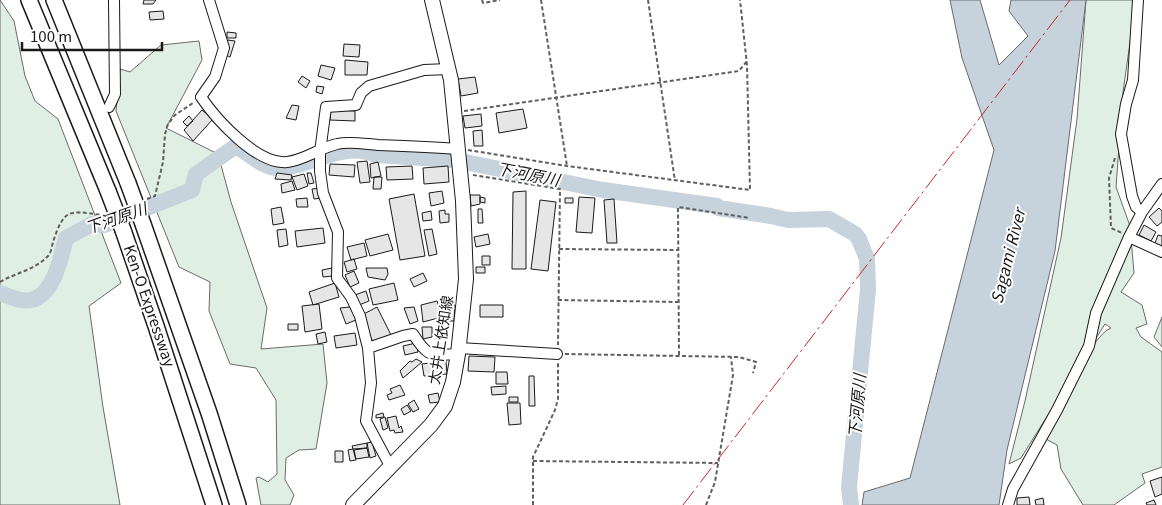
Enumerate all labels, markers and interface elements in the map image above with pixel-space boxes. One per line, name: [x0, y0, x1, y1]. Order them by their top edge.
scale bar: [22, 20, 162, 52]
text: 100 m: [30, 25, 72, 46]
water label: 下河原川: [494, 155, 564, 191]
water label: 下河原川: [82, 195, 152, 239]
water label: Sagami River: [984, 203, 1031, 306]
street label: Ken-O Expressway: [120, 242, 181, 370]
street label: 太井上依知線: [422, 294, 457, 386]
water label: 下河原川: [841, 371, 871, 439]

